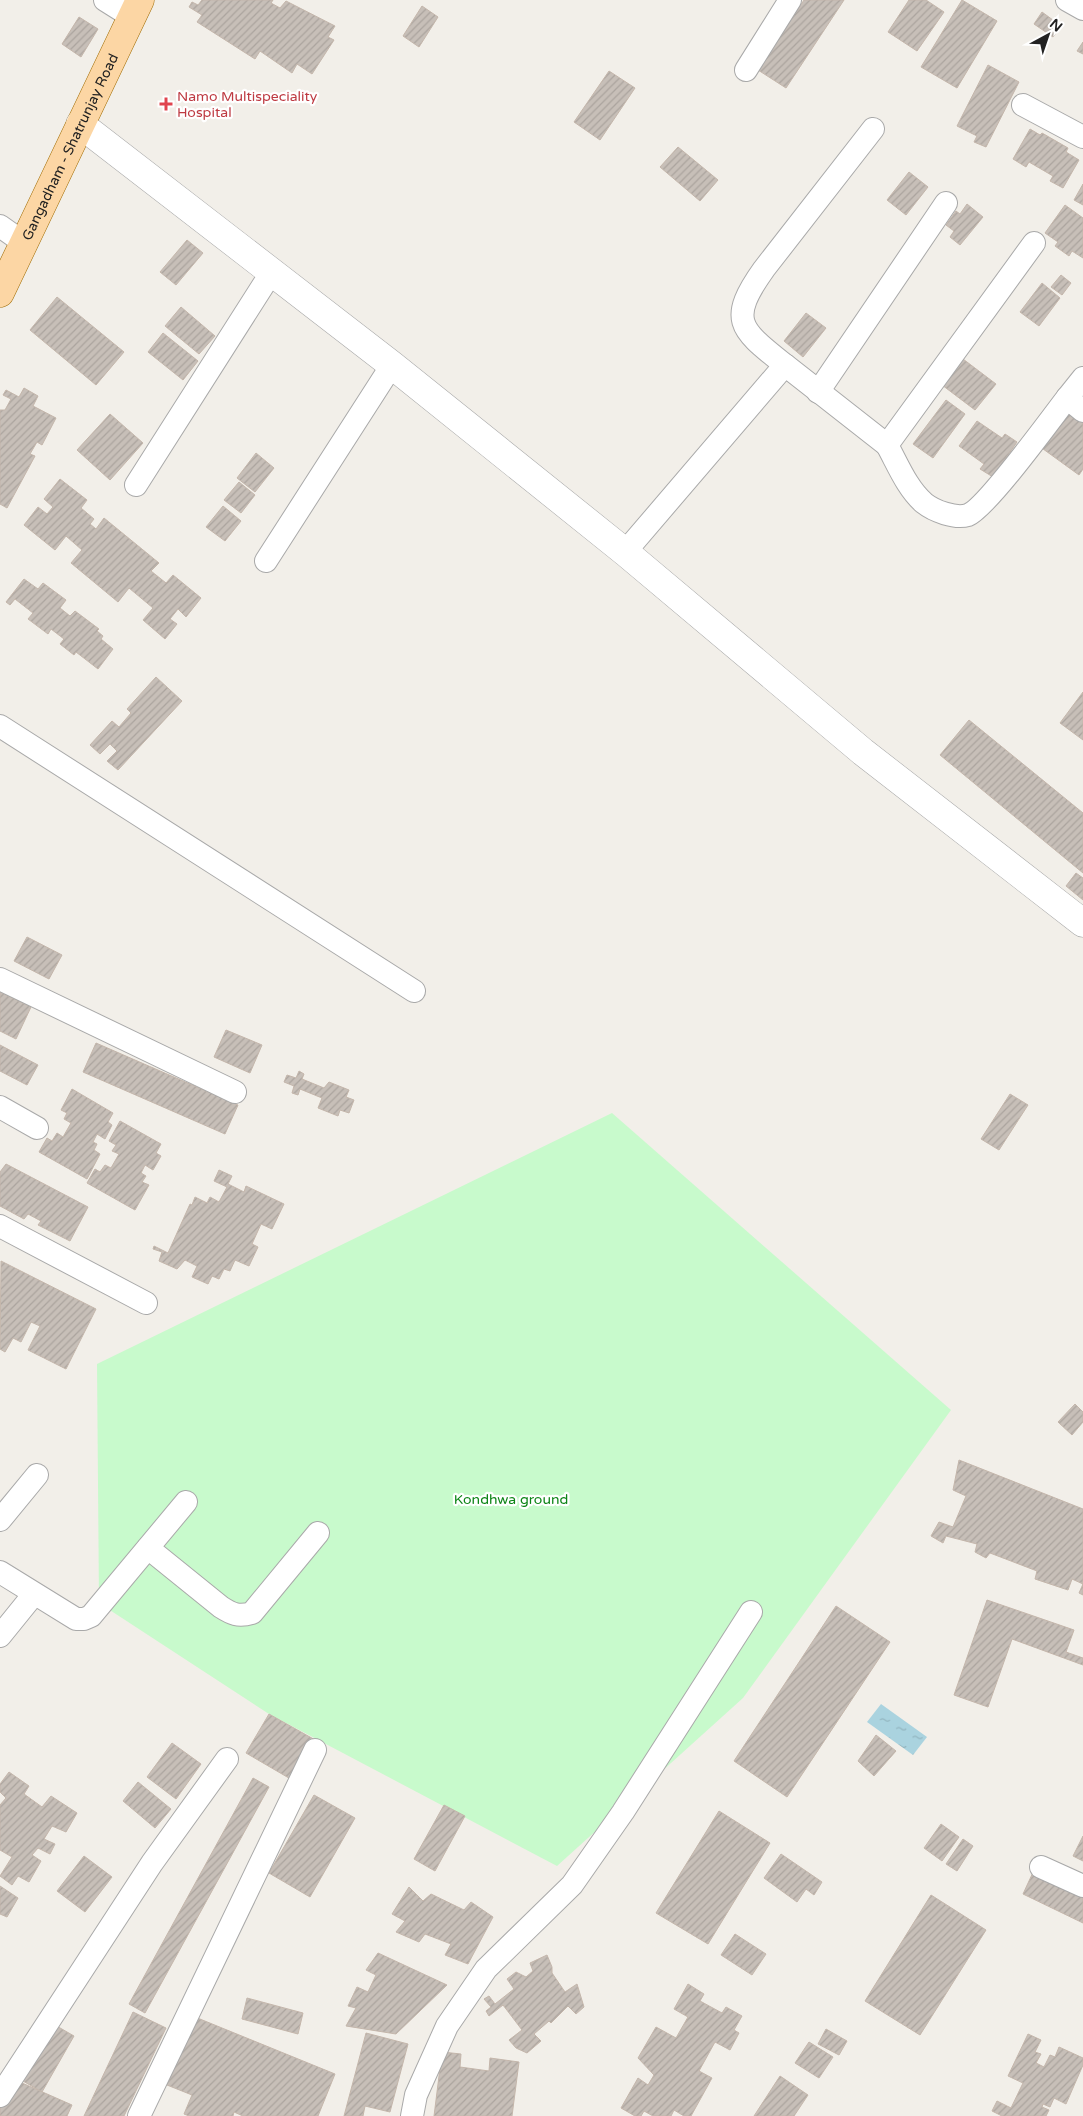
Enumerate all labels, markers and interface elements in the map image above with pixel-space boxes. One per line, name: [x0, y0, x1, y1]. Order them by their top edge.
north arrow: [1023, 10, 1073, 60]
text: N: [1046, 15, 1066, 36]
street label: Gangadham - Shatrunjay Road: [18, 51, 122, 243]
place label: Namo Multispeciality Hospital: [177, 88, 318, 121]
marker: Namo Multispeciality Hospital: [159, 97, 173, 111]
park label: Kondhwa ground: [454, 1491, 568, 1508]

